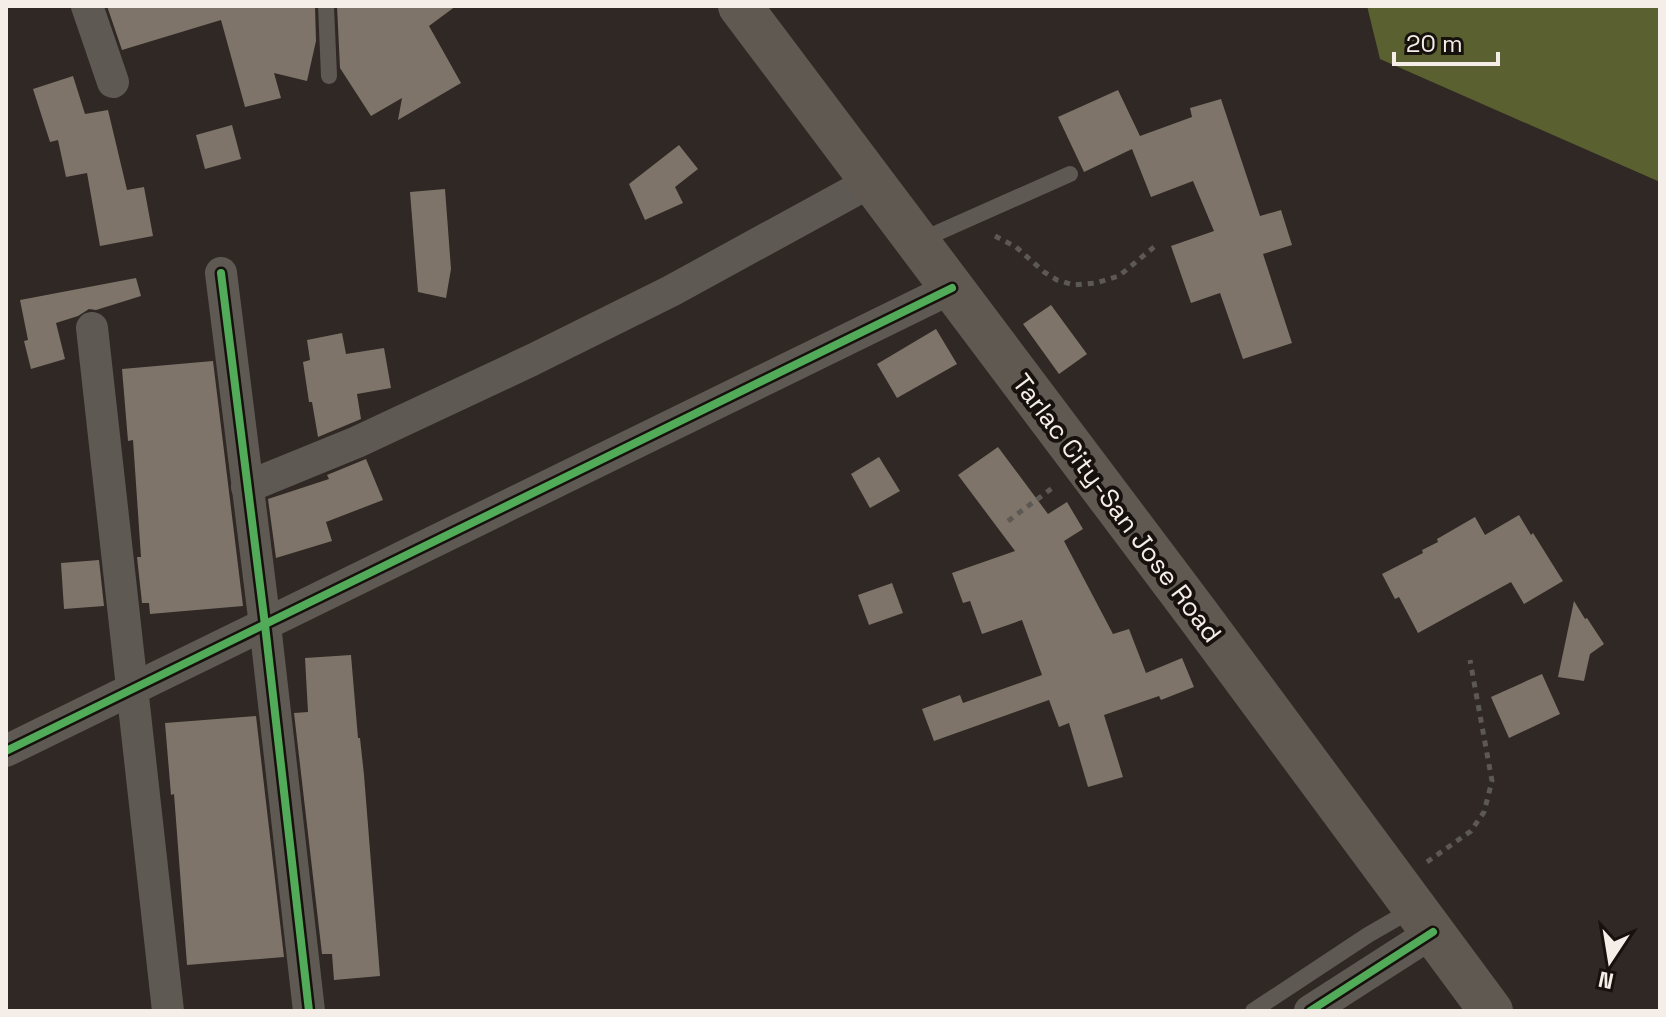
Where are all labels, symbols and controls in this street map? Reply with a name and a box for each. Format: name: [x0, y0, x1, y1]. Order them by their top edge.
scale bar: [1394, 16, 1498, 66]
text: 20 m: [1406, 28, 1463, 59]
street label: Tarlac City-San Jose Road: [1005, 367, 1229, 649]
north arrow: [1570, 921, 1650, 1001]
text: N: [1596, 965, 1616, 996]

